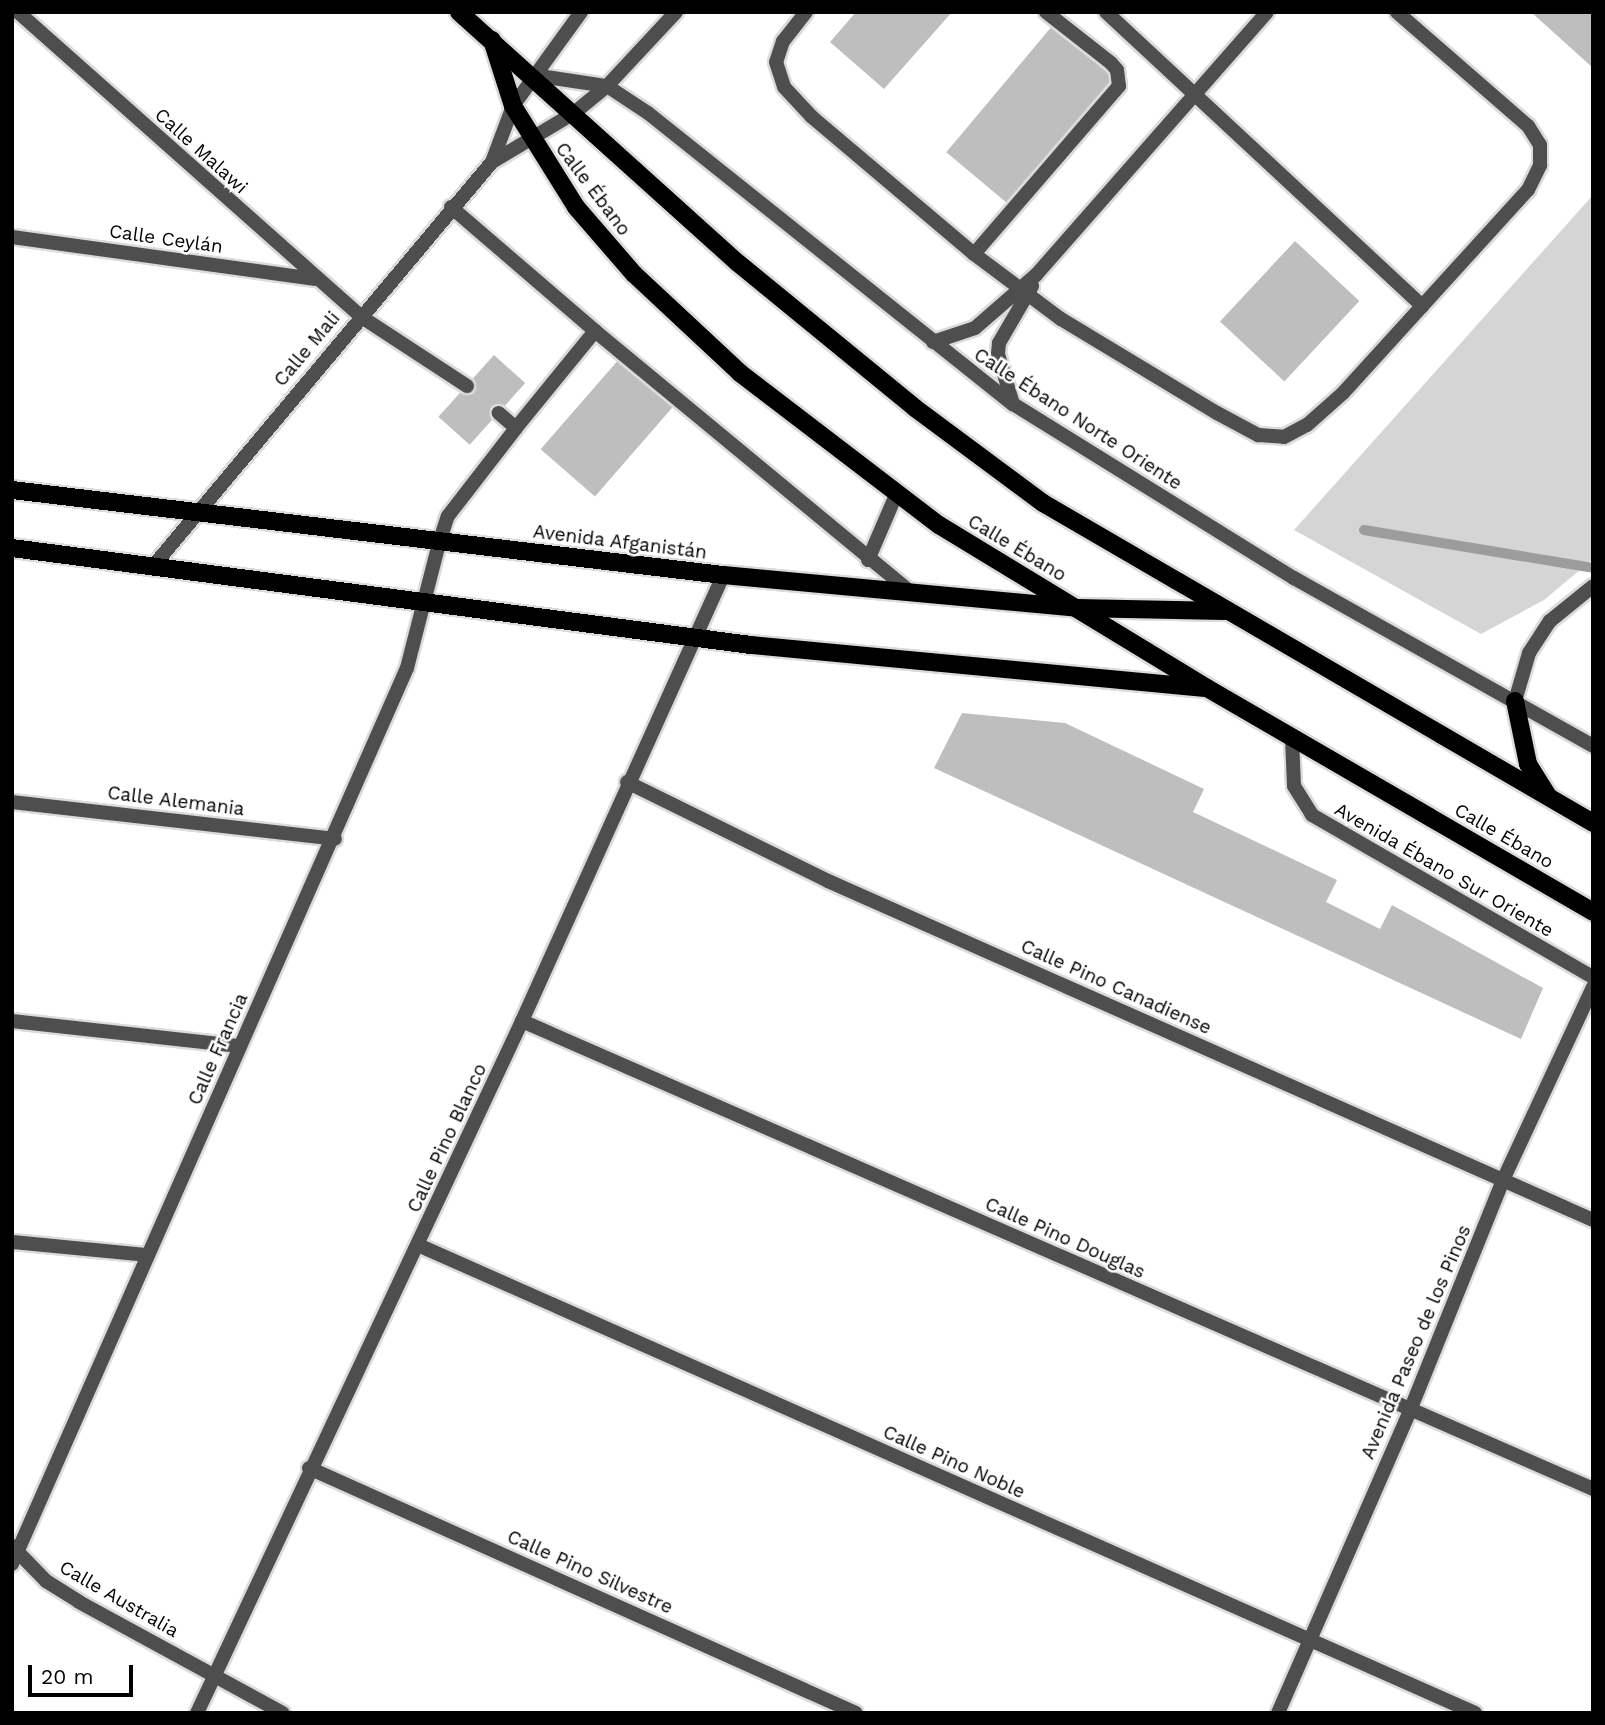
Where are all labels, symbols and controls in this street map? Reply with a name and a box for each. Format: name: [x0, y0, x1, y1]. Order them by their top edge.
street label: Calle Malawi: [150, 103, 252, 199]
street label: Calle Ébano: [551, 138, 635, 240]
street label: Calle Ceylán: [108, 220, 224, 258]
street label: Calle Mali: [269, 307, 345, 391]
street label: Calle Ébano Norte Oriente: [970, 343, 1186, 495]
street label: Calle Ébano: [964, 510, 1070, 586]
street label: Avenida Afganistán: [531, 520, 709, 564]
street label: Calle Alemania: [106, 781, 246, 821]
street label: Avenida Ébano Sur Oriente: [1330, 798, 1558, 942]
street label: Calle Ébano: [1450, 798, 1558, 874]
street label: Calle Pino Canadiense: [1017, 935, 1215, 1039]
street label: Calle Francia: [183, 989, 253, 1109]
street label: Calle Pino Blanco: [402, 1060, 492, 1216]
street label: Calle Pino Douglas: [982, 1192, 1148, 1284]
street label: Avenida Paseo de los Pinos: [1356, 1221, 1476, 1463]
street label: Calle Pino Noble: [879, 1420, 1029, 1504]
street label: Calle Pino Silvestre: [504, 1525, 676, 1619]
street label: Calle Australia: [55, 1555, 183, 1643]
scale bar: [32, 1652, 136, 1696]
text: 20 m: [41, 1664, 93, 1689]

